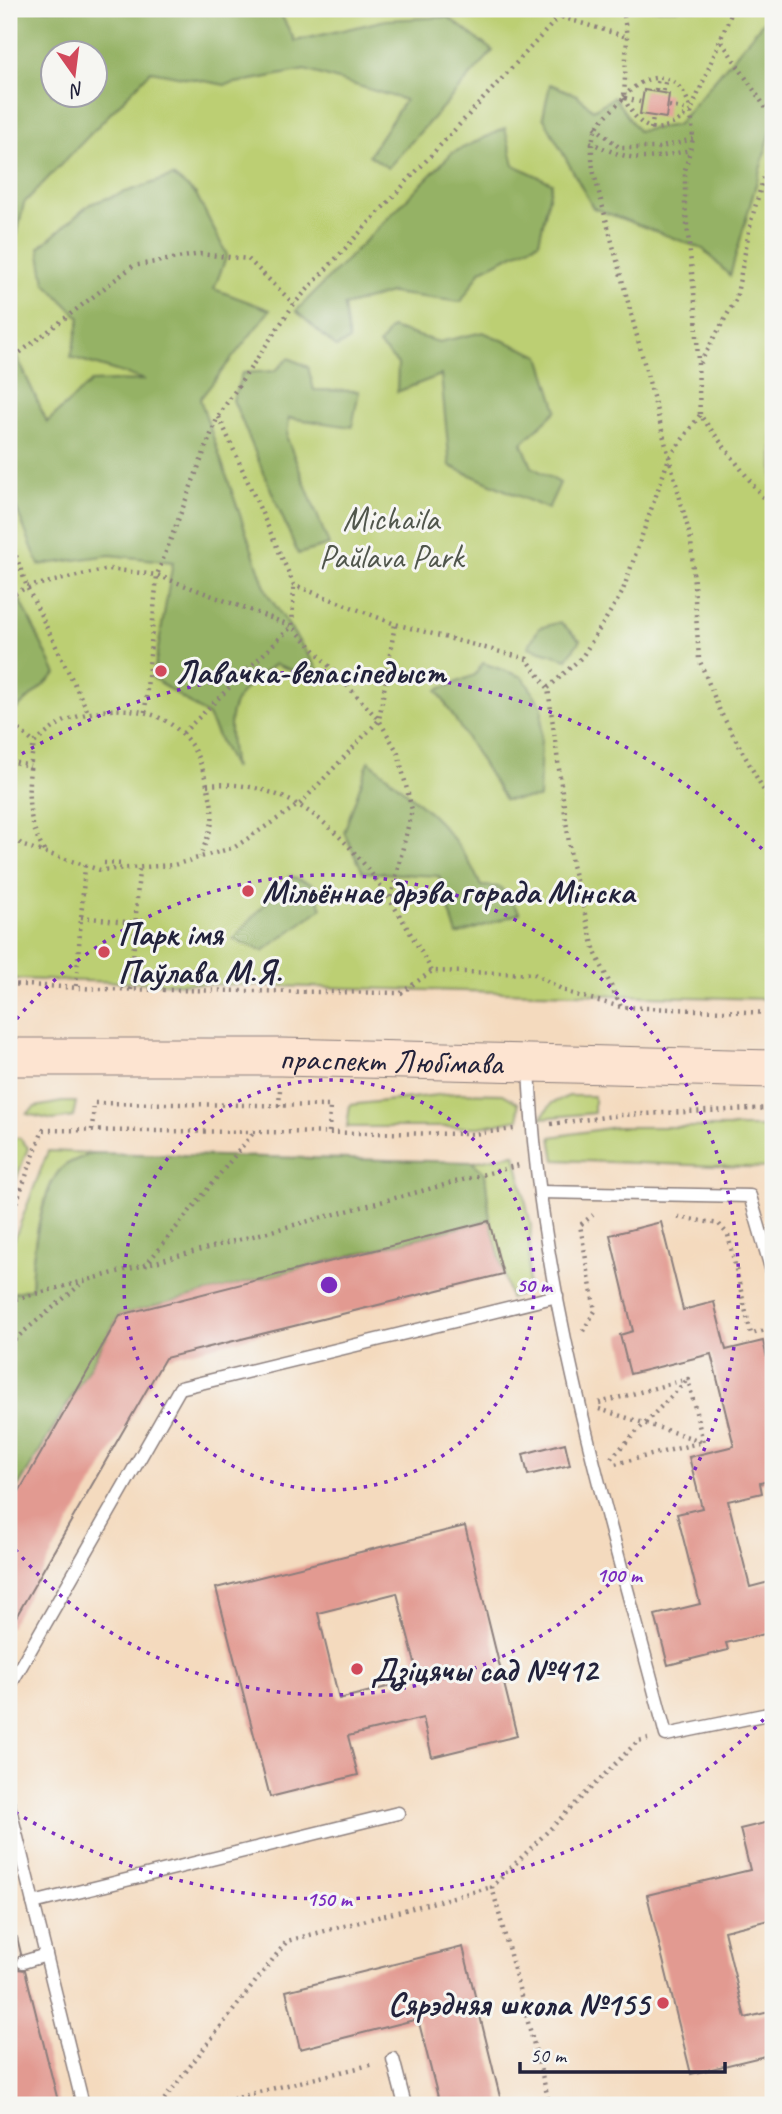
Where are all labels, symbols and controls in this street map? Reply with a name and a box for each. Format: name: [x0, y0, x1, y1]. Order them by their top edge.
north arrow: [38, 38, 108, 108]
text: N: [66, 76, 86, 103]
park label: Michaila Paŭlava Park: [319, 498, 466, 578]
place label: Лавачка-веласіпедыст: [175, 651, 447, 693]
marker: Лавачка-веласіпедыст: [153, 663, 169, 679]
place label: Мільённае дрэва горада Мінска: [262, 871, 636, 913]
marker: Мільённае дрэва горада Мінска: [240, 883, 256, 899]
place label: Парк імя Паўлава М.Я.: [118, 913, 282, 993]
marker: Парк імя Паўлава М.Я.: [96, 944, 112, 960]
street label: праспект Любімава: [279, 1037, 505, 1084]
text: 50 m: [516, 1272, 554, 1298]
centre of rings: [317, 1273, 341, 1297]
text: 100 m: [596, 1562, 644, 1588]
place label: Дзіцячы сад №412: [371, 1649, 600, 1692]
marker: Дзіцячы сад №412: [349, 1661, 365, 1677]
text: 150 m: [306, 1886, 354, 1912]
place label: Сярэдняя школа №155: [388, 1983, 652, 2025]
marker: Сярэдняя школа №155: [655, 1995, 671, 2011]
scale bar: [520, 2030, 724, 2074]
text: 50 m: [530, 2042, 568, 2068]

